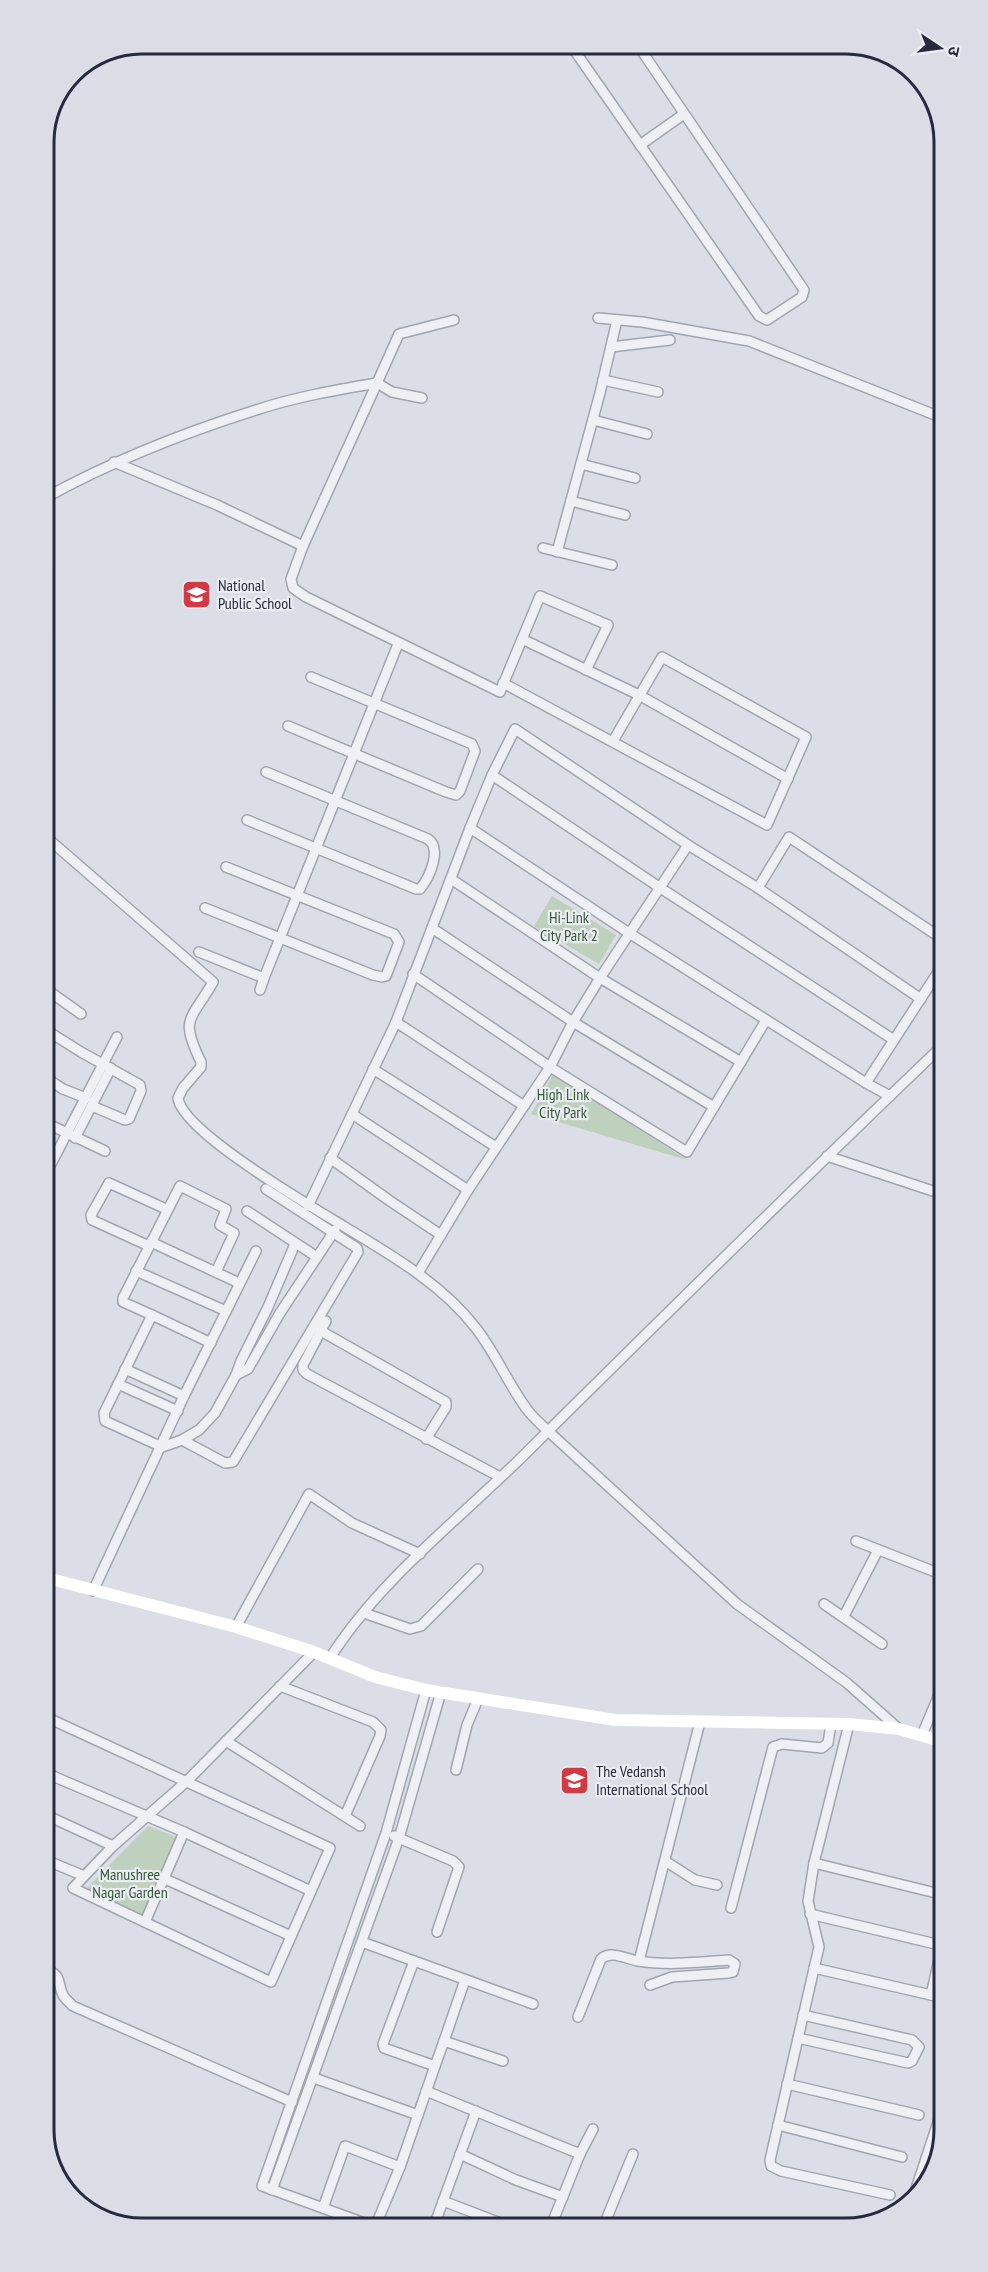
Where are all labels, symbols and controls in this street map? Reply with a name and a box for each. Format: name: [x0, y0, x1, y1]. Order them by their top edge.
north arrow: [910, 18, 970, 78]
text: उ: [944, 45, 965, 59]
place label: National Public School: [218, 575, 292, 613]
school or university icon: National Public School: [181, 578, 213, 610]
park label: Hi-Link City Park 2: [540, 907, 598, 945]
park label: High Link City Park: [537, 1084, 590, 1122]
place label: The Vedansh International School: [596, 1761, 708, 1799]
school or university icon: The Vedansh International School: [559, 1764, 591, 1796]
park label: Manushree Nagar Garden: [92, 1864, 168, 1902]

